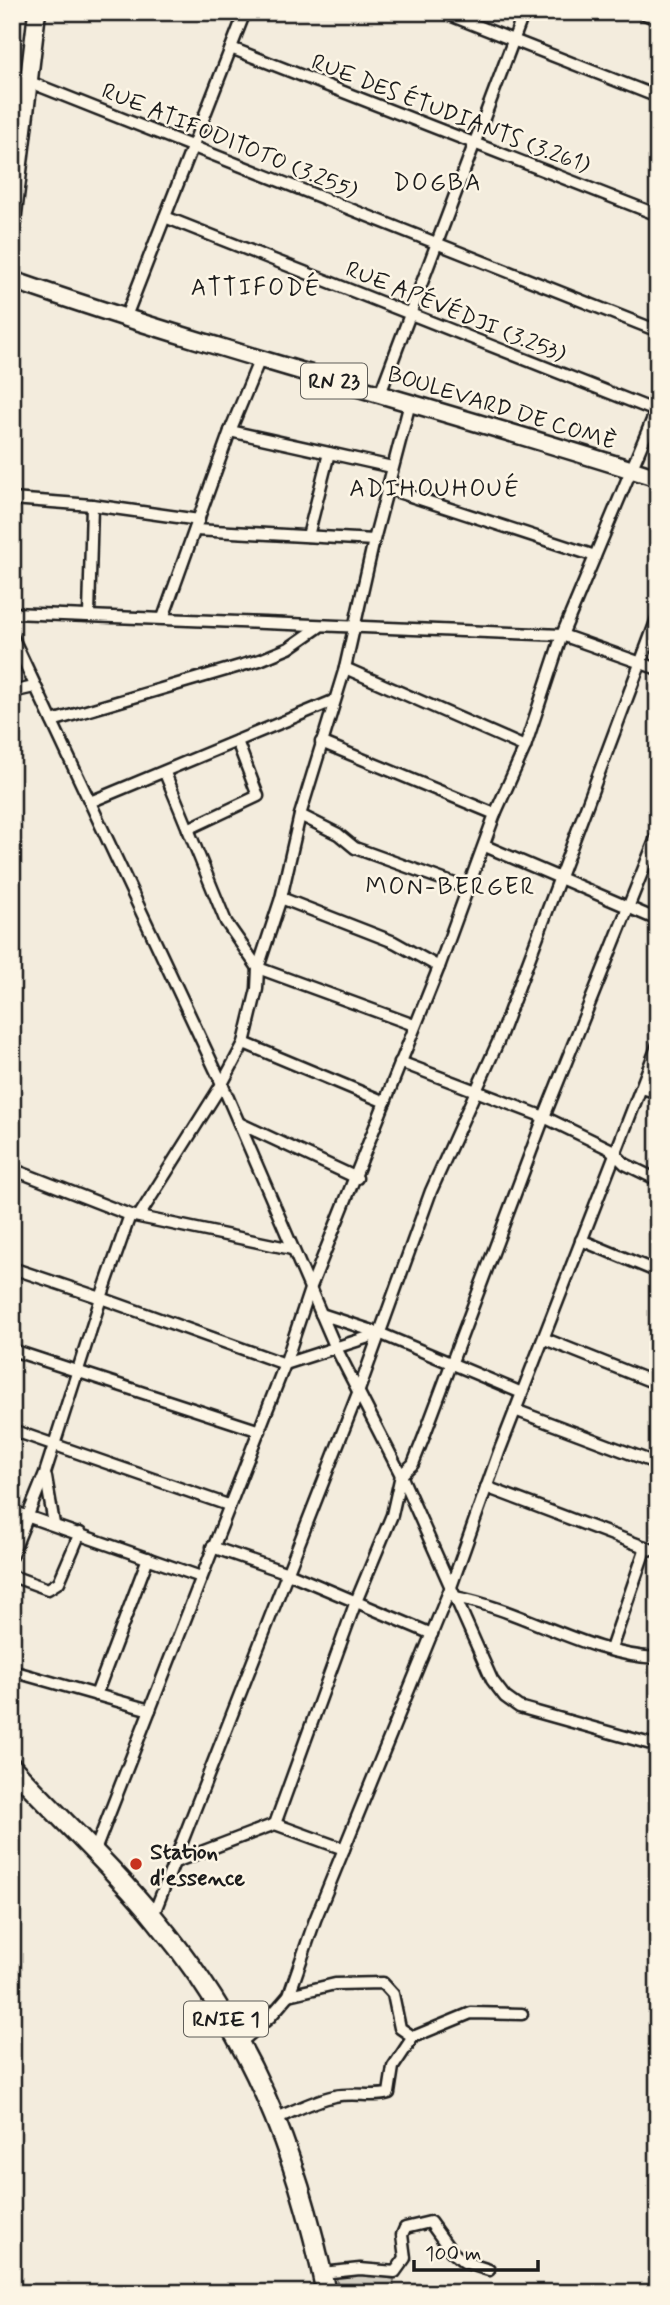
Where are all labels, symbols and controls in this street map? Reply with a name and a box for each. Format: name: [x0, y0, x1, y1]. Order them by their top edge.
street label: RUE DES ÉTUDIANTS (3.261): [307, 47, 594, 182]
street label: RUE ATIFODITOTO (3.255): [97, 77, 362, 207]
district label: DOGBA: [393, 168, 483, 199]
street label: RUE APÉVÉDJI (3.253): [341, 254, 570, 371]
district label: ATTIFODÉ: [191, 271, 321, 304]
street label: BOULEVARD DE COMÈ: [384, 360, 619, 458]
road number: RN 23: [301, 364, 367, 398]
district label: ADIHOUHOUÉ: [349, 472, 521, 505]
district label: MON-BERGER: [365, 872, 537, 903]
place label: Station d'essence: [150, 1838, 245, 1894]
marker: Station d'essence: [128, 1856, 144, 1872]
road number: RNIE 1: [184, 2002, 268, 2036]
scale bar: [414, 2228, 539, 2272]
text: 100 m: [425, 2240, 481, 2268]

